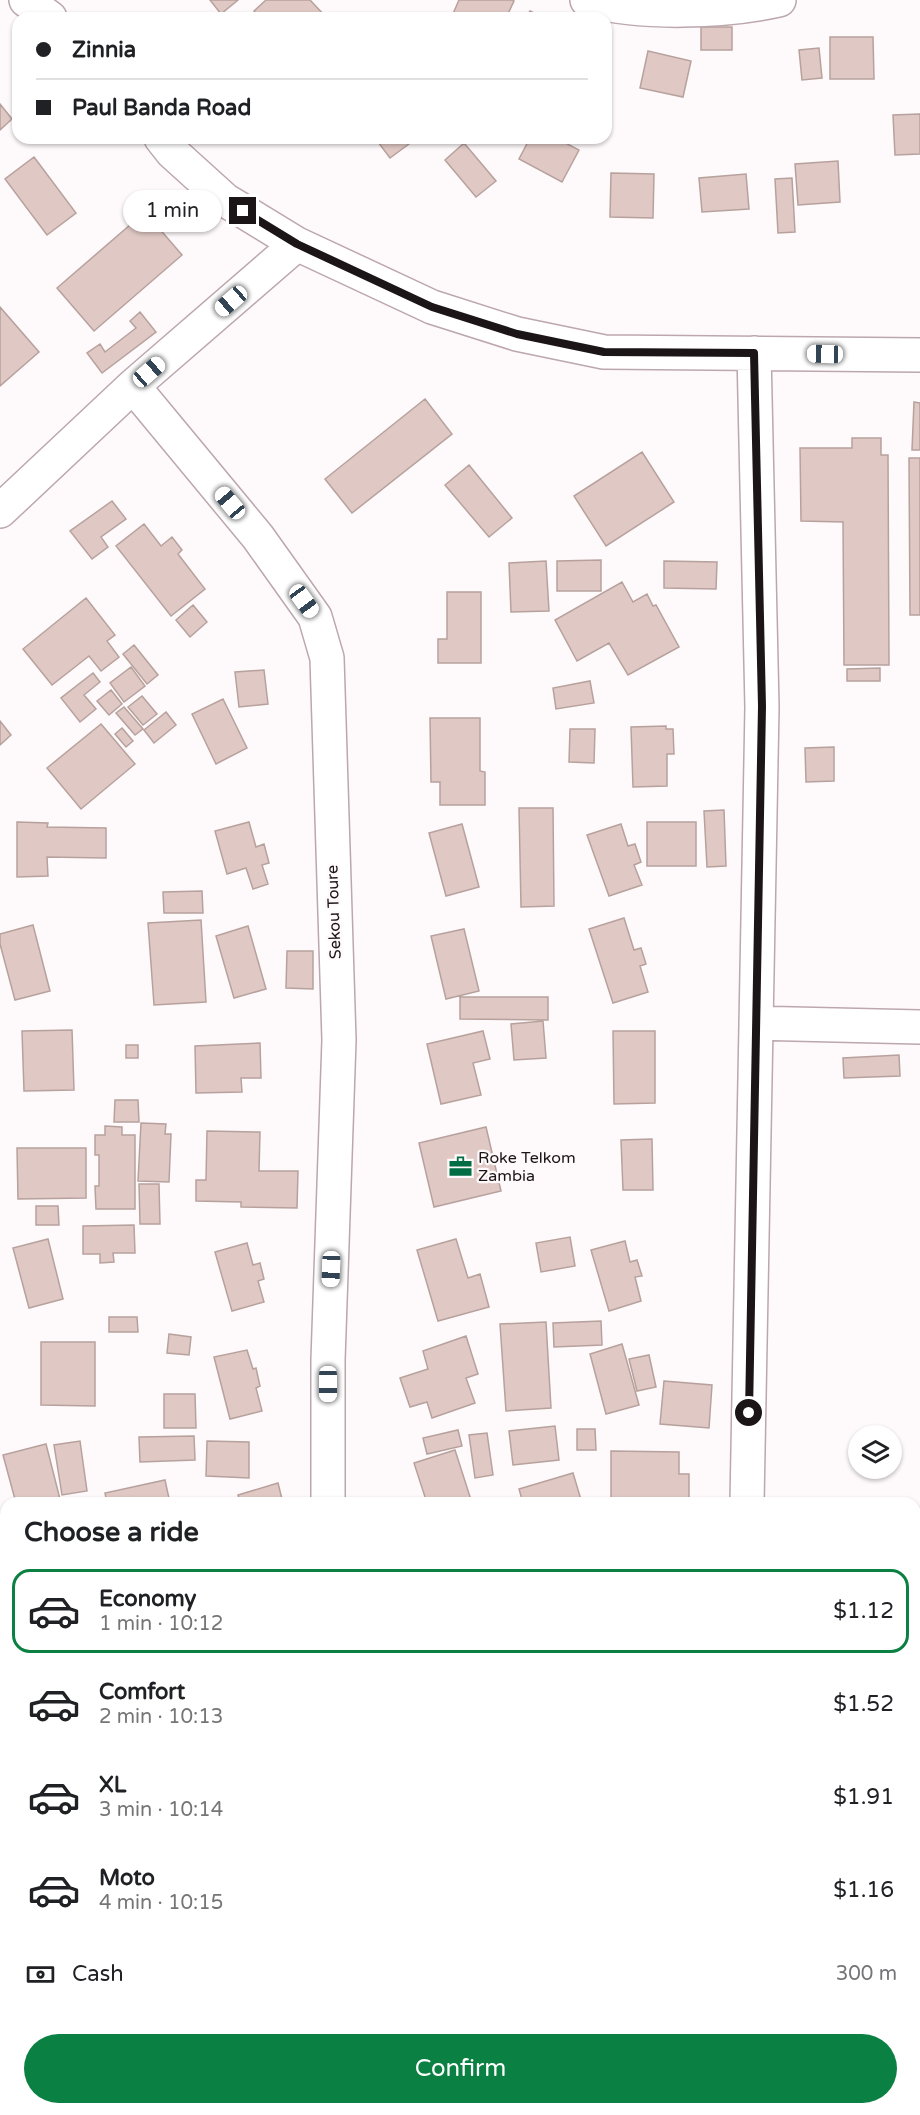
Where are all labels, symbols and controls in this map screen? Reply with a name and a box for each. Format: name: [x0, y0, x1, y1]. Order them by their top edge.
text: Zinnia: [72, 37, 136, 63]
text: Paul Banda Road: [72, 95, 251, 121]
callout: 1 min: [123, 190, 222, 232]
route end: [229, 197, 256, 224]
text: 1 min: [146, 199, 199, 223]
car: [212, 282, 250, 320]
car: [807, 345, 843, 363]
car: [130, 353, 168, 391]
car: [212, 483, 248, 523]
car: [286, 581, 322, 621]
street label: Sekou Toure: [322, 865, 346, 959]
place label: Roke Telkom Zambia: [478, 1148, 576, 1186]
office icon: Roke Telkom Zambia: [447, 1154, 473, 1180]
car: [321, 1251, 341, 1287]
car: [319, 1366, 337, 1402]
route start: [735, 1399, 762, 1426]
map controls: [848, 1425, 902, 1479]
button: layers: [848, 1425, 902, 1479]
text: Choose a ride: [24, 1516, 199, 1549]
icon: car: [27, 1584, 81, 1638]
text: Economy: [99, 1586, 196, 1612]
text: $1.12: [833, 1598, 894, 1624]
text: 1 min · 10:12: [99, 1612, 223, 1636]
icon: car: [27, 1677, 81, 1731]
text: Comfort: [99, 1679, 185, 1705]
text: $1.52: [833, 1691, 894, 1717]
text: 2 min · 10:13: [99, 1705, 223, 1729]
icon: car: [27, 1770, 81, 1824]
text: XL: [99, 1772, 126, 1798]
text: $1.91: [833, 1784, 894, 1810]
text: 3 min · 10:14: [99, 1798, 223, 1822]
icon: car: [27, 1863, 81, 1917]
text: Moto: [99, 1865, 155, 1891]
text: $1.16: [833, 1877, 894, 1903]
text: 4 min · 10:15: [99, 1891, 223, 1915]
icon: cash: [24, 1958, 57, 1991]
text: Cash: [72, 1961, 124, 1987]
text: 300 m: [836, 1962, 897, 1986]
button: Confirm: [24, 2034, 897, 2103]

